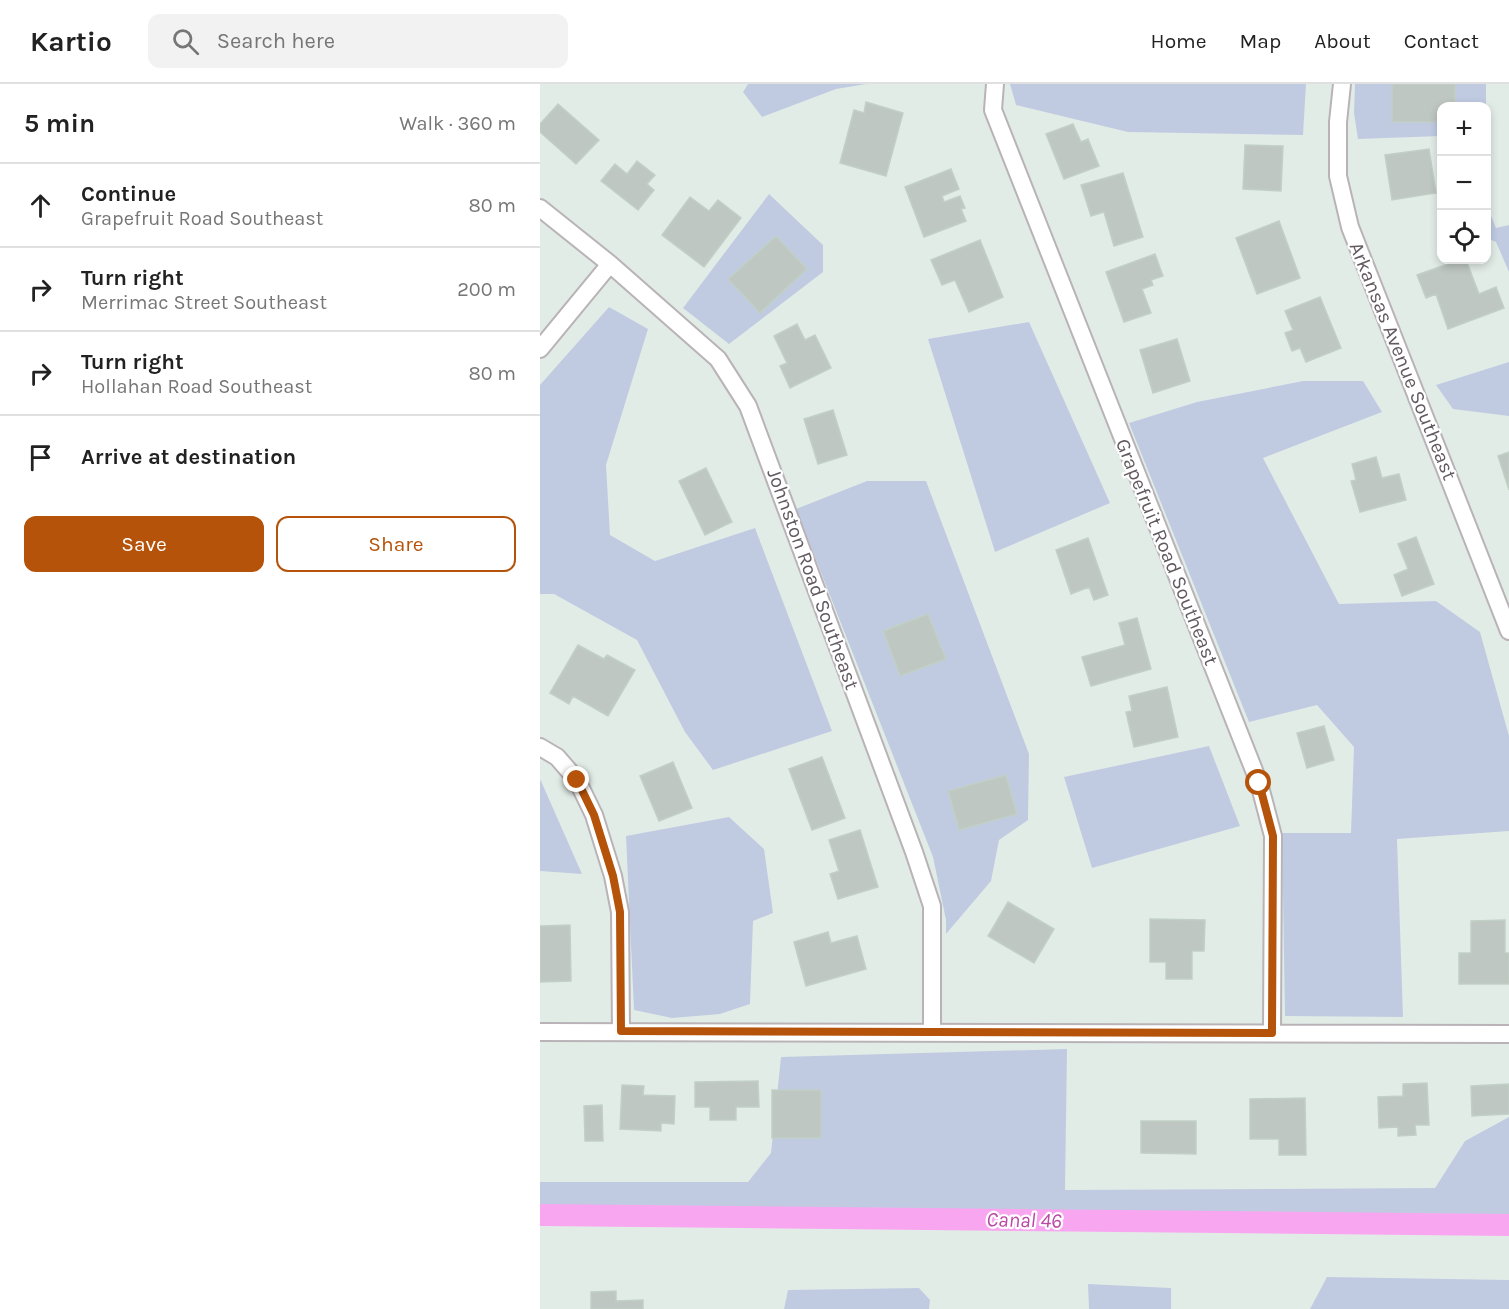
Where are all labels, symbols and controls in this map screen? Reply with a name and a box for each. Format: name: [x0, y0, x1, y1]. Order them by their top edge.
search box: [148, 14, 568, 68]
text: Kartio: [30, 25, 112, 58]
icon: search: [169, 25, 202, 58]
text: Search here: [217, 28, 335, 54]
text: Home: [1151, 29, 1207, 53]
text: Map: [1240, 29, 1281, 53]
text: About: [1314, 29, 1371, 53]
text: Contact: [1404, 29, 1479, 53]
map controls: [1437, 102, 1491, 264]
button: +: [1437, 102, 1491, 156]
text: 5 min: [24, 108, 95, 139]
text: Walk · 360 m: [399, 112, 516, 135]
button: −: [1437, 156, 1491, 210]
text: Continue: [81, 181, 176, 207]
icon: ahead: [24, 189, 57, 222]
text: 80 m: [468, 194, 516, 217]
text: Grapefruit Road Southeast: [81, 207, 323, 230]
button: locate: [1437, 210, 1491, 264]
street label: Arkansas Avenue Southeast: [1345, 239, 1462, 484]
text: Turn right: [81, 265, 184, 291]
icon: right: [24, 273, 57, 306]
text: 200 m: [457, 278, 516, 301]
text: Merrimac Street Southeast: [81, 291, 327, 314]
text: Turn right: [81, 349, 184, 375]
icon: right: [24, 357, 57, 390]
text: 80 m: [468, 362, 516, 385]
text: Hollahan Road Southeast: [81, 375, 312, 398]
street label: Grapefruit Road Southeast: [1111, 435, 1223, 669]
icon: arrive: [24, 441, 57, 474]
text: Arrive at destination: [81, 444, 296, 470]
street label: Johnston Road Southeast: [762, 465, 864, 693]
button: Save: [24, 516, 264, 572]
button: Share: [276, 516, 516, 572]
route end: [563, 766, 589, 792]
route start: [1245, 769, 1271, 795]
water label: Canal 46: [986, 1207, 1062, 1233]

